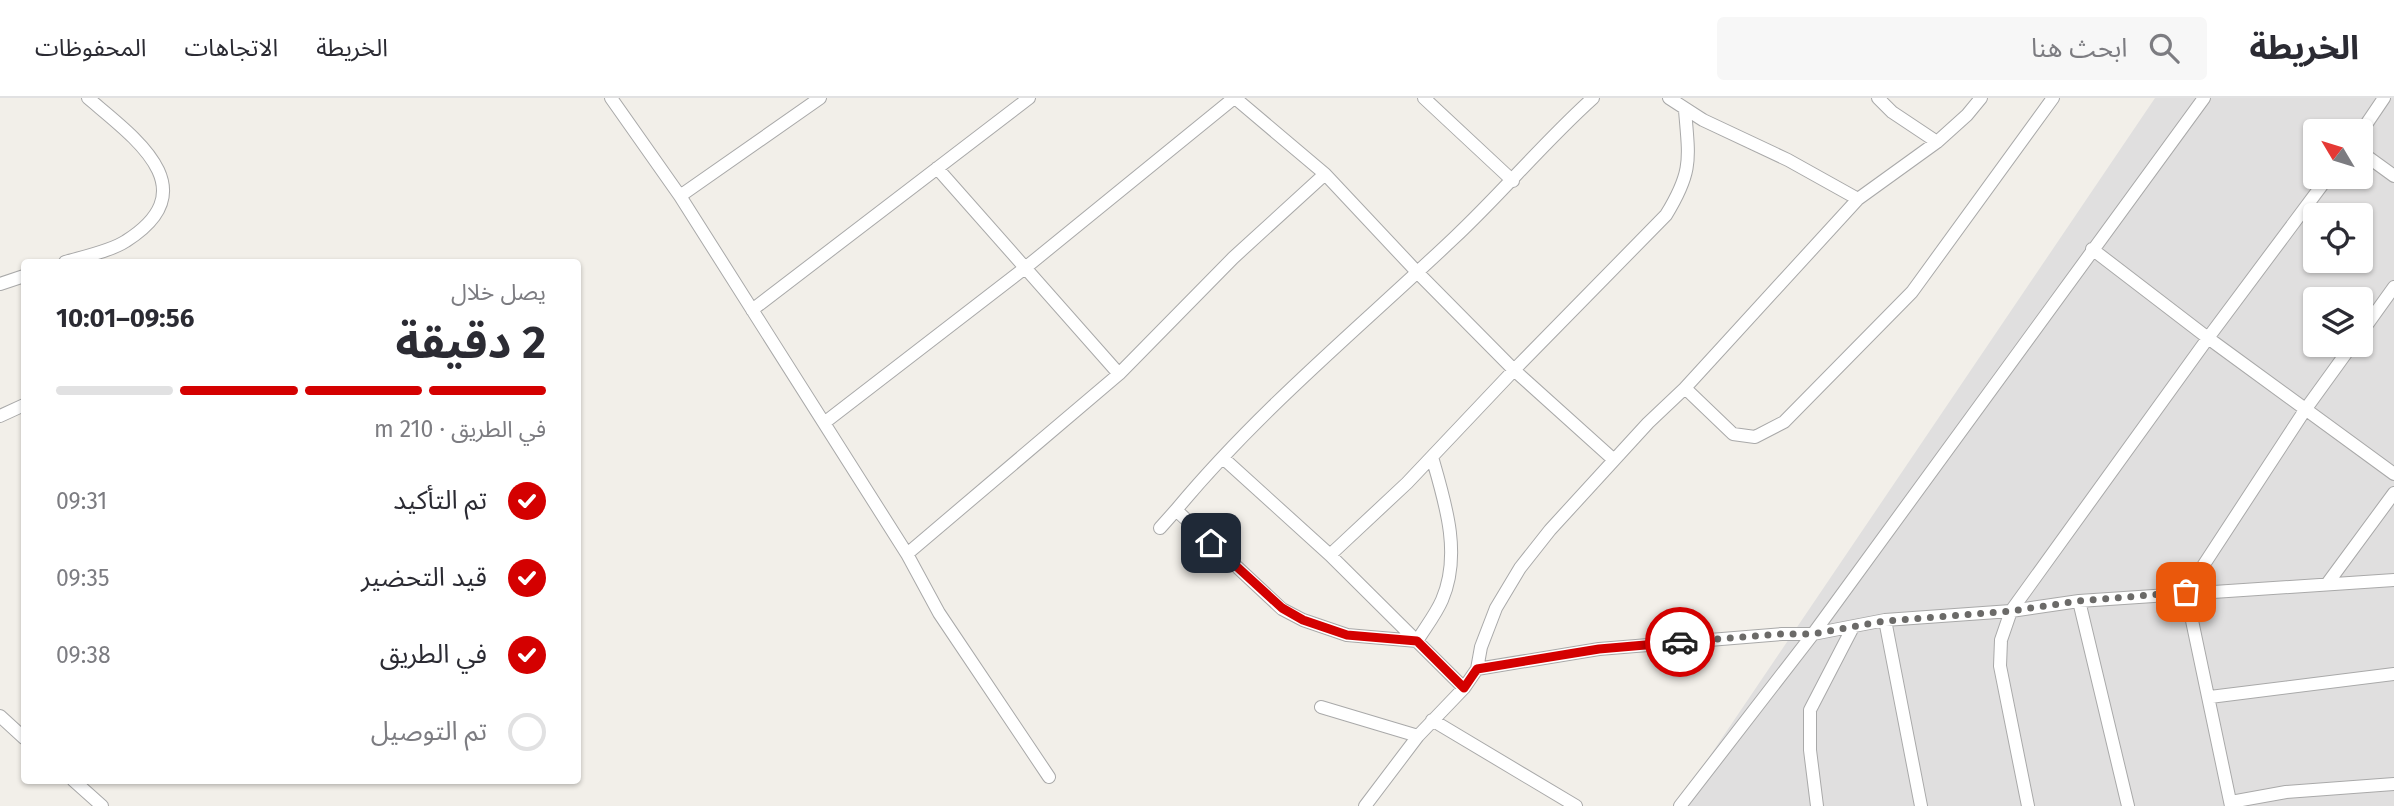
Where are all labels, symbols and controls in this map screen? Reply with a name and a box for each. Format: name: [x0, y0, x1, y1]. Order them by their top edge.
search box: [1717, 17, 2207, 80]
text: الخريطة: [2249, 28, 2359, 68]
icon: search: [2145, 29, 2183, 67]
text: ابحث هنا: [2031, 33, 2127, 64]
text: المحفوظات: [35, 34, 146, 62]
text: الاتجاهات: [184, 34, 278, 62]
text: الخريطة: [316, 34, 388, 62]
north arrow: [2303, 119, 2373, 189]
map controls: [2303, 119, 2373, 357]
button: locate: [2303, 203, 2373, 273]
text: يصل خلال: [451, 278, 546, 306]
button: layers: [2303, 287, 2373, 357]
text: 09:56–10:01: [56, 303, 194, 334]
text: 2 دقيقة: [396, 315, 546, 370]
text: في الطريق · 210 m: [374, 415, 546, 443]
icon: check: [508, 482, 546, 520]
text: تم التأكيد: [393, 485, 487, 516]
text: 09:31: [56, 487, 107, 515]
pin: [1181, 513, 1241, 573]
icon: home: [1192, 524, 1230, 562]
icon: check: [508, 559, 546, 597]
text: قيد التحضير: [361, 562, 487, 593]
pin: [2156, 562, 2216, 622]
text: 09:35: [56, 564, 109, 592]
icon: bag: [2167, 573, 2205, 611]
courier: [1645, 607, 1715, 677]
icon: car: [1661, 623, 1699, 661]
icon: check: [508, 636, 546, 674]
text: في الطريق: [380, 639, 487, 670]
text: 09:38: [56, 641, 111, 669]
text: تم التوصيل: [371, 716, 487, 747]

